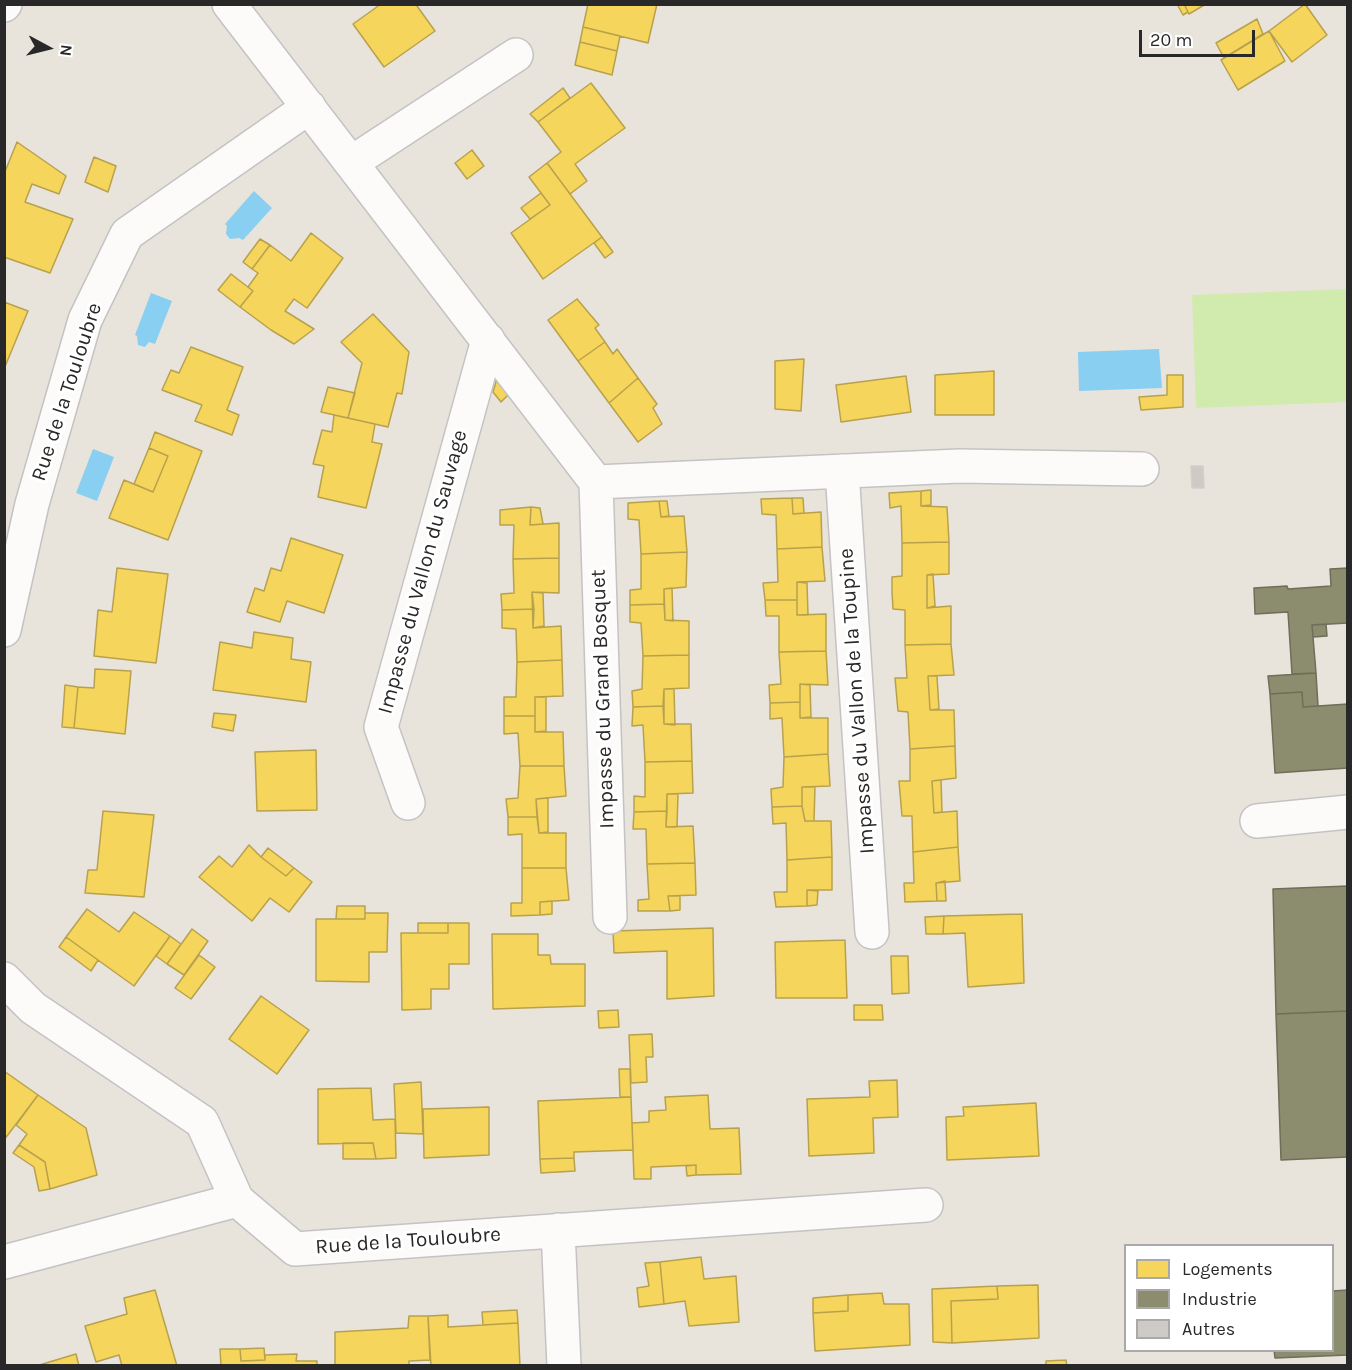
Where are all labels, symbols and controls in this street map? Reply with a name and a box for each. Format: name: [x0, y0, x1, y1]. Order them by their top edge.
north arrow: [18, 18, 78, 78]
scale bar: [1142, 18, 1258, 56]
text: 20 m: [1150, 29, 1192, 51]
text: N: [56, 43, 76, 57]
street label: Rue de la Touloubre: [26, 300, 108, 484]
street label: Impasse du Vallon du Sauvage: [373, 427, 473, 717]
street label: Impasse du Vallon de la Toupine: [834, 547, 880, 855]
street label: Impasse du Grand Bosquet: [586, 569, 620, 829]
street label: Rue de la Touloubre: [314, 1222, 502, 1260]
legend: [1124, 1244, 1334, 1352]
text: Logements: [1182, 1258, 1273, 1280]
text: Industrie: [1182, 1288, 1257, 1310]
text: Autres: [1182, 1318, 1235, 1340]

